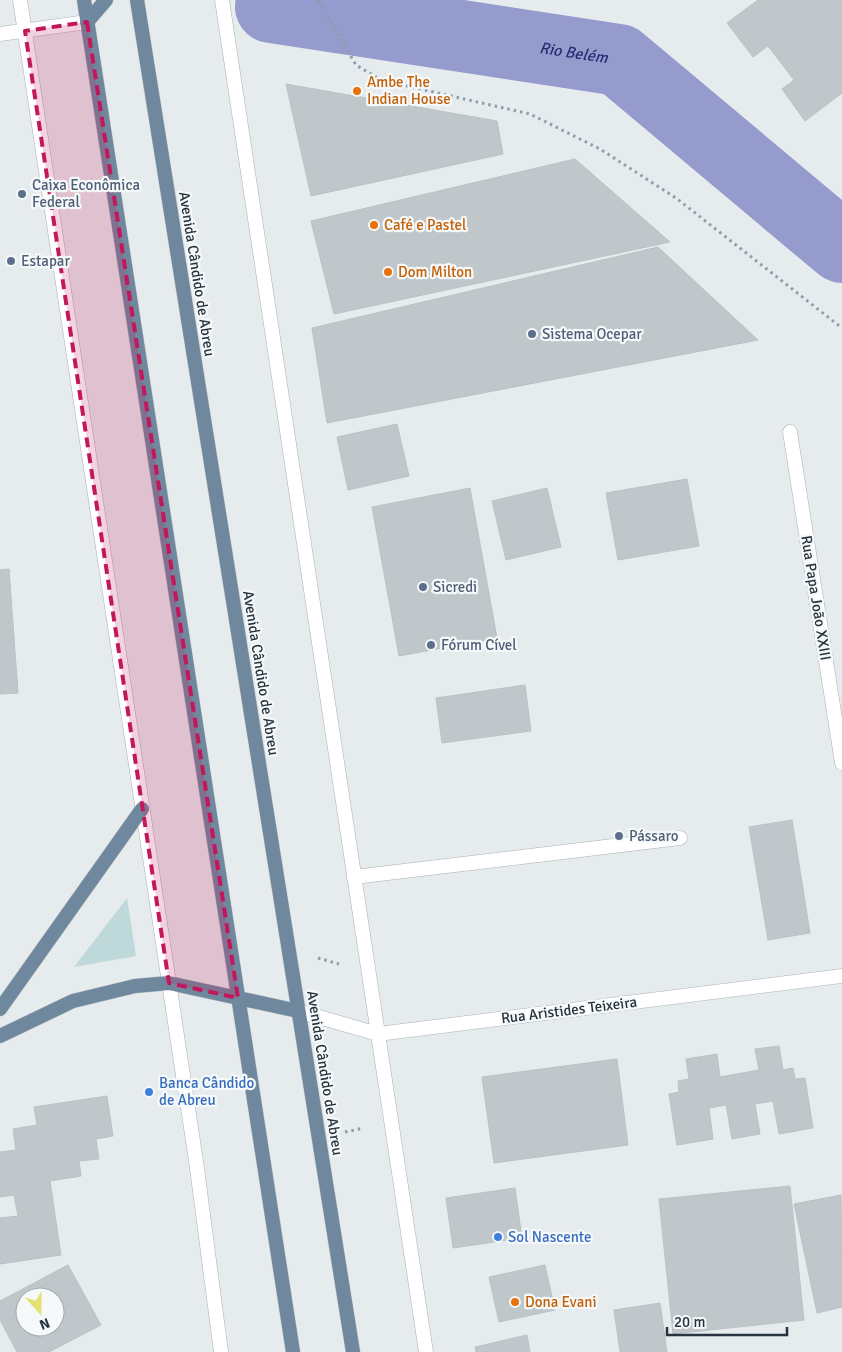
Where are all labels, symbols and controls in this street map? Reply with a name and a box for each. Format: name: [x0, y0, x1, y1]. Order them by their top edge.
water label: Rio Belém: [538, 38, 610, 68]
place label: Ambe The Indian House: [367, 73, 451, 108]
marker: Ambe The Indian House: [351, 85, 363, 97]
place label: Caixa Econômica Federal: [32, 176, 140, 211]
marker: Caixa Econômica Federal: [16, 188, 28, 200]
street label: Avenida Cândido de Abreu: [175, 190, 219, 358]
place label: Café e Pastel: [384, 216, 466, 234]
marker: Café e Pastel: [368, 219, 380, 231]
place label: Estapar: [21, 252, 70, 270]
marker: Estapar: [5, 255, 17, 267]
place label: Dom Milton: [398, 263, 472, 281]
marker: Dom Milton: [382, 266, 394, 278]
place label: Sistema Ocepar: [542, 325, 642, 343]
marker: Sistema Ocepar: [526, 328, 538, 340]
street label: Rua Papa João XXIII: [797, 534, 835, 662]
place label: Sicredi: [433, 578, 477, 596]
marker: Sicredi: [417, 581, 429, 593]
street label: Avenida Cândido de Abreu: [239, 589, 283, 757]
place label: Fórum Cível: [441, 636, 517, 654]
marker: Fórum Cível: [425, 639, 437, 651]
place label: Pássaro: [629, 827, 679, 845]
marker: Pássaro: [613, 830, 625, 842]
street label: Avenida Cândido de Abreu: [303, 989, 347, 1157]
street label: Rua Aristides Teixeira: [500, 993, 638, 1027]
place label: Banca Cândido de Abreu: [159, 1074, 254, 1109]
marker: Banca Cândido de Abreu: [143, 1086, 155, 1098]
place label: Sol Nascente: [508, 1228, 592, 1246]
marker: Sol Nascente: [492, 1231, 504, 1243]
north arrow: [15, 1287, 65, 1337]
place label: Dona Evani: [525, 1293, 597, 1311]
marker: Dona Evani: [509, 1296, 521, 1308]
scale bar: [667, 1304, 787, 1336]
text: 20 m: [674, 1313, 705, 1331]
text: N: [37, 1314, 52, 1333]

